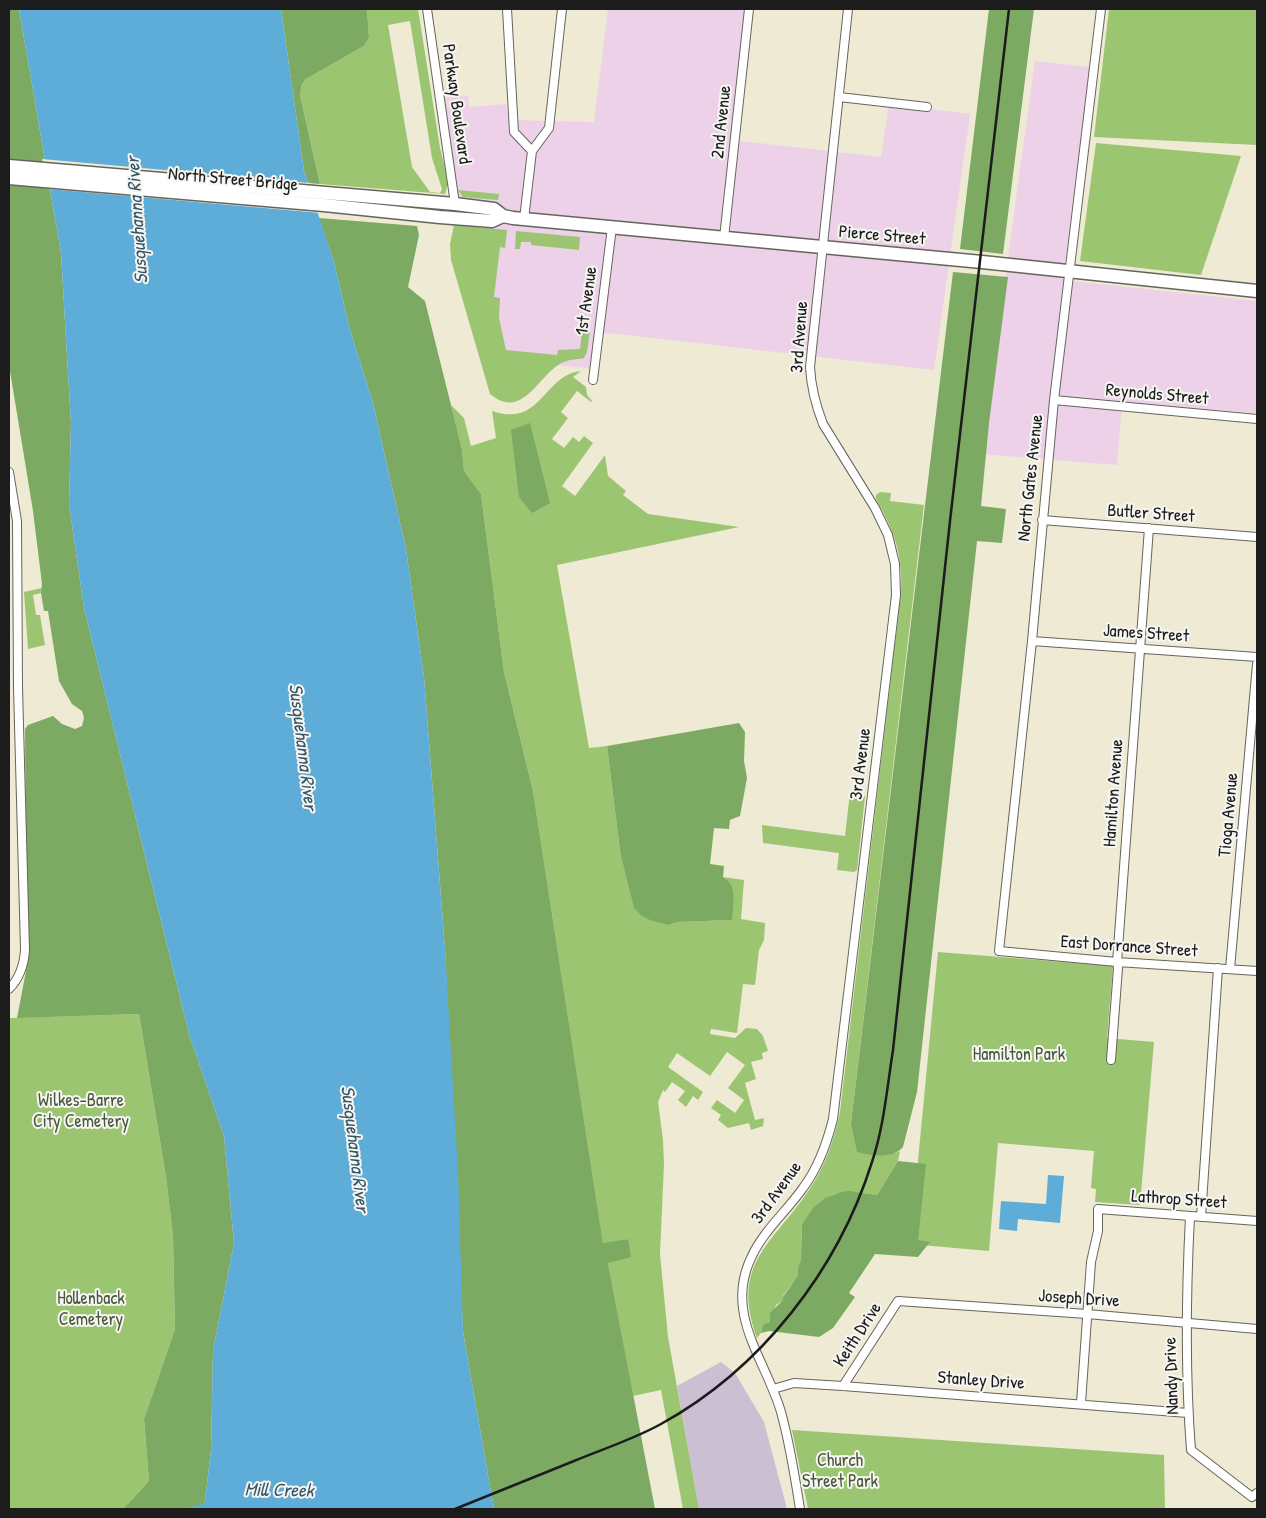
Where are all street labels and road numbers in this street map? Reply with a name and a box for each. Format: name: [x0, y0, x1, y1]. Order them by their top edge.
street label: Parkway Boulevard: [437, 43, 475, 165]
street label: 2nd Avenue: [707, 84, 737, 160]
street label: North Street Bridge: [167, 164, 299, 196]
street label: Pierce Street: [838, 221, 926, 251]
street label: 1st Avenue: [571, 265, 603, 337]
street label: 3rd Avenue: [787, 300, 813, 374]
street label: Reynolds Street: [1105, 380, 1209, 410]
street label: North Gates Avenue: [1014, 414, 1048, 542]
street label: Butler Street: [1107, 500, 1195, 528]
street label: James Street: [1102, 620, 1190, 648]
street label: 3rd Avenue: [846, 727, 876, 801]
street label: Hamilton Avenue: [1099, 738, 1129, 848]
street label: Tioga Avenue: [1215, 772, 1243, 858]
street label: East Dorrance Street: [1060, 931, 1198, 963]
street label: 3rd Avenue: [747, 1158, 807, 1228]
street label: Lathrop Street: [1131, 1186, 1227, 1214]
street label: Joseph Drive: [1038, 1285, 1120, 1313]
street label: Keith Drive: [829, 1299, 887, 1371]
street label: Nandy Drive: [1160, 1337, 1184, 1415]
street label: Stanley Drive: [937, 1367, 1025, 1395]

